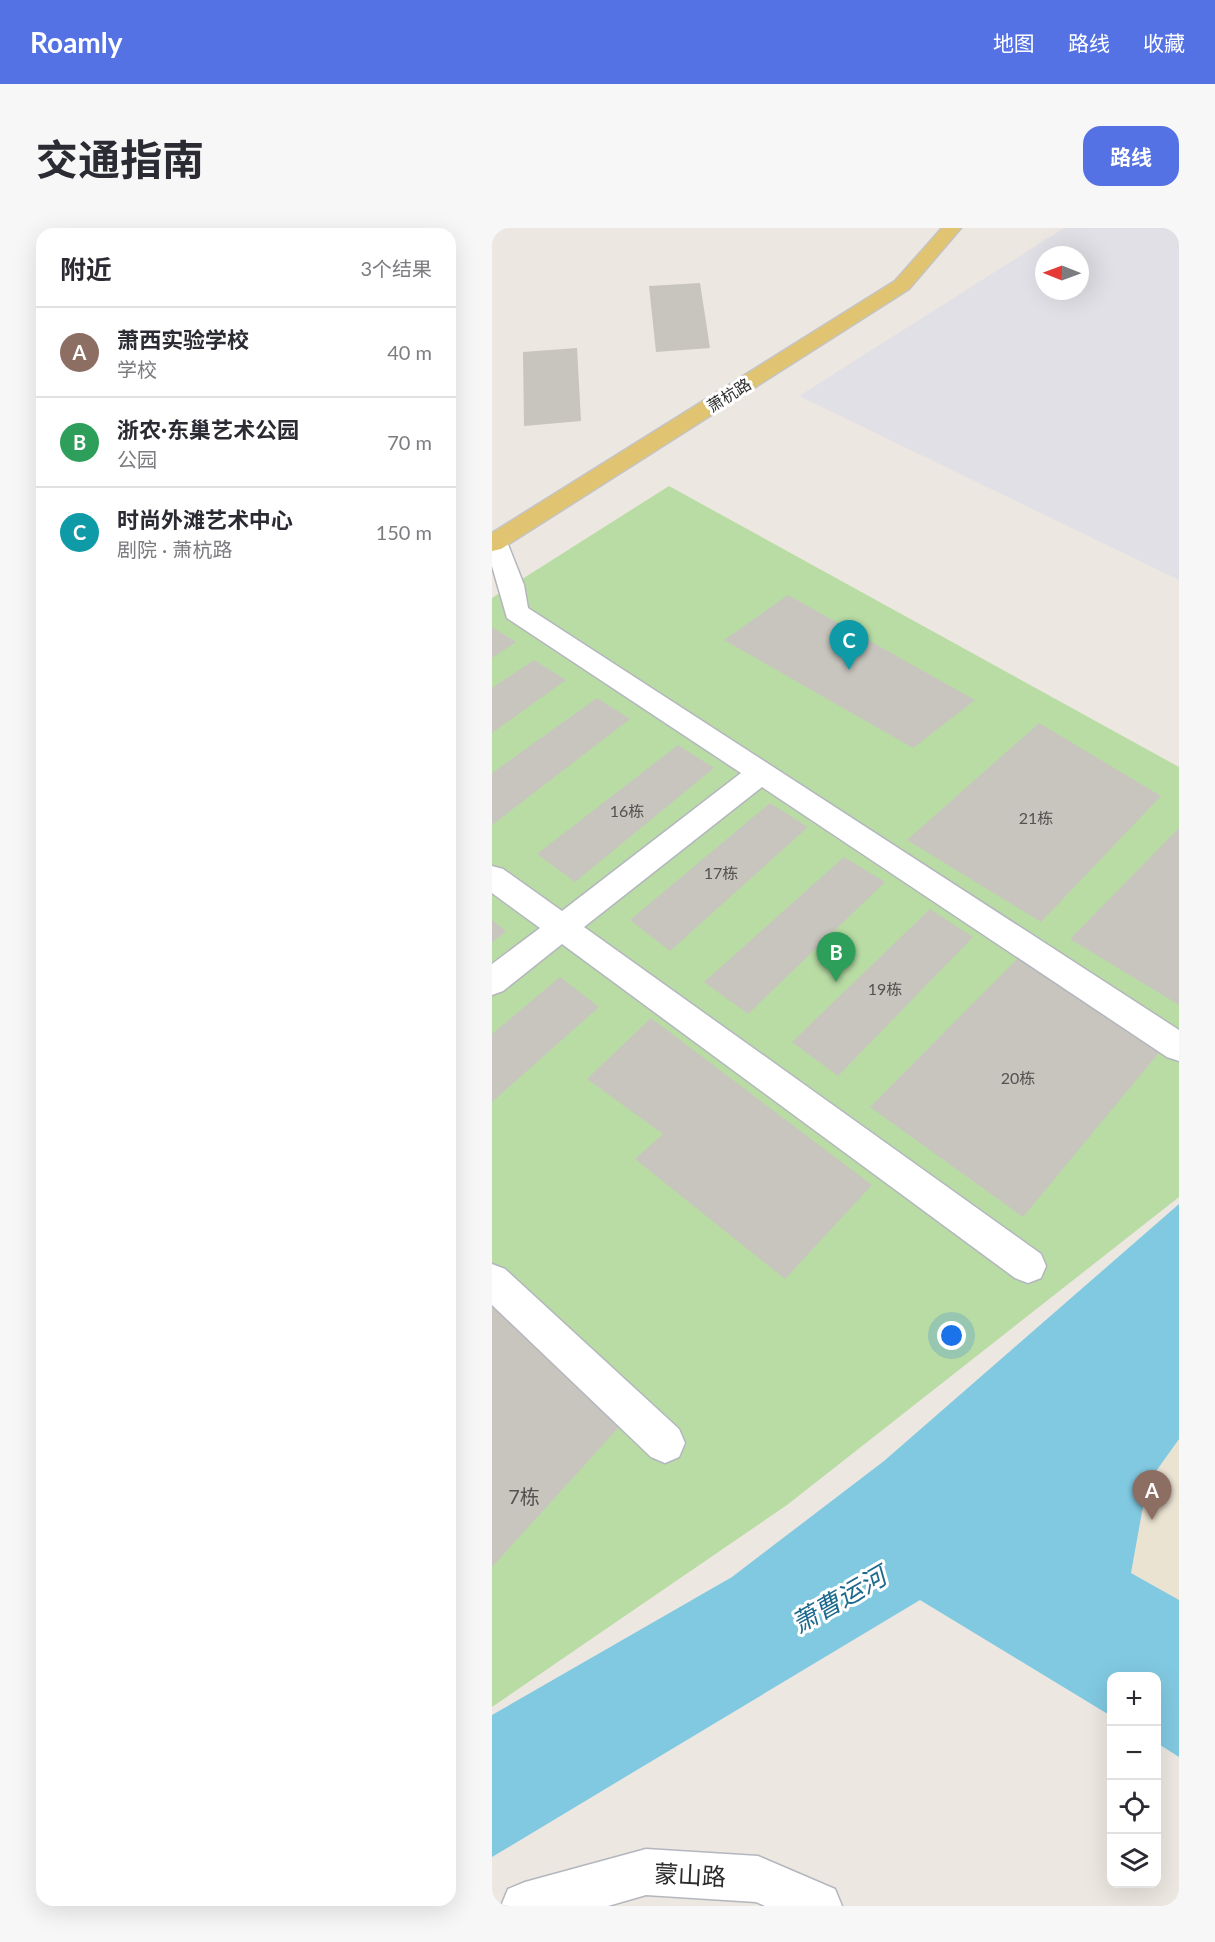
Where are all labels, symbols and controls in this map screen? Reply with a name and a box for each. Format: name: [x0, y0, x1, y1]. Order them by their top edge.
text: Roamly: [30, 25, 123, 59]
text: 地图: [993, 30, 1035, 55]
text: 路线: [1068, 30, 1110, 55]
text: 收藏: [1143, 30, 1185, 55]
button: 路线: [1083, 126, 1179, 186]
text: 交通指南: [36, 134, 204, 184]
north arrow: [1035, 246, 1089, 300]
text: 附近: [60, 253, 112, 285]
text: 3个结果: [360, 256, 432, 280]
text: 萧西实验学校: [117, 326, 249, 353]
text: A: [73, 340, 86, 364]
text: 40 m: [387, 340, 432, 364]
text: 学校: [117, 357, 157, 381]
street label: 萧杭路: [703, 374, 754, 415]
text: 浙农·东巢艺术公园: [117, 416, 299, 443]
text: B: [73, 430, 86, 454]
text: 70 m: [387, 430, 432, 454]
text: 公园: [117, 447, 157, 471]
text: 时尚外滩艺术中心: [117, 506, 293, 533]
text: C: [73, 520, 86, 544]
text: 150 m: [376, 520, 432, 544]
text: 剧院 · 萧杭路: [117, 537, 232, 561]
pin: C: [830, 620, 868, 670]
house number: 16栋: [610, 801, 644, 820]
house number: 21栋: [1019, 808, 1053, 827]
house number: 17栋: [704, 863, 738, 882]
pin: B: [816, 932, 856, 982]
house number: 19栋: [868, 979, 902, 998]
house number: 20栋: [1001, 1068, 1035, 1087]
your location: [937, 1321, 966, 1350]
pin: A: [1132, 1470, 1172, 1520]
house number: 7栋: [508, 1484, 540, 1508]
water label: 萧曹运河: [785, 1557, 896, 1639]
map controls: [1107, 1672, 1161, 1888]
button: +: [1107, 1672, 1161, 1726]
button: −: [1107, 1726, 1161, 1780]
button: locate: [1107, 1780, 1161, 1834]
button: layers: [1107, 1834, 1161, 1888]
street label: 蒙山路: [653, 1858, 727, 1891]

